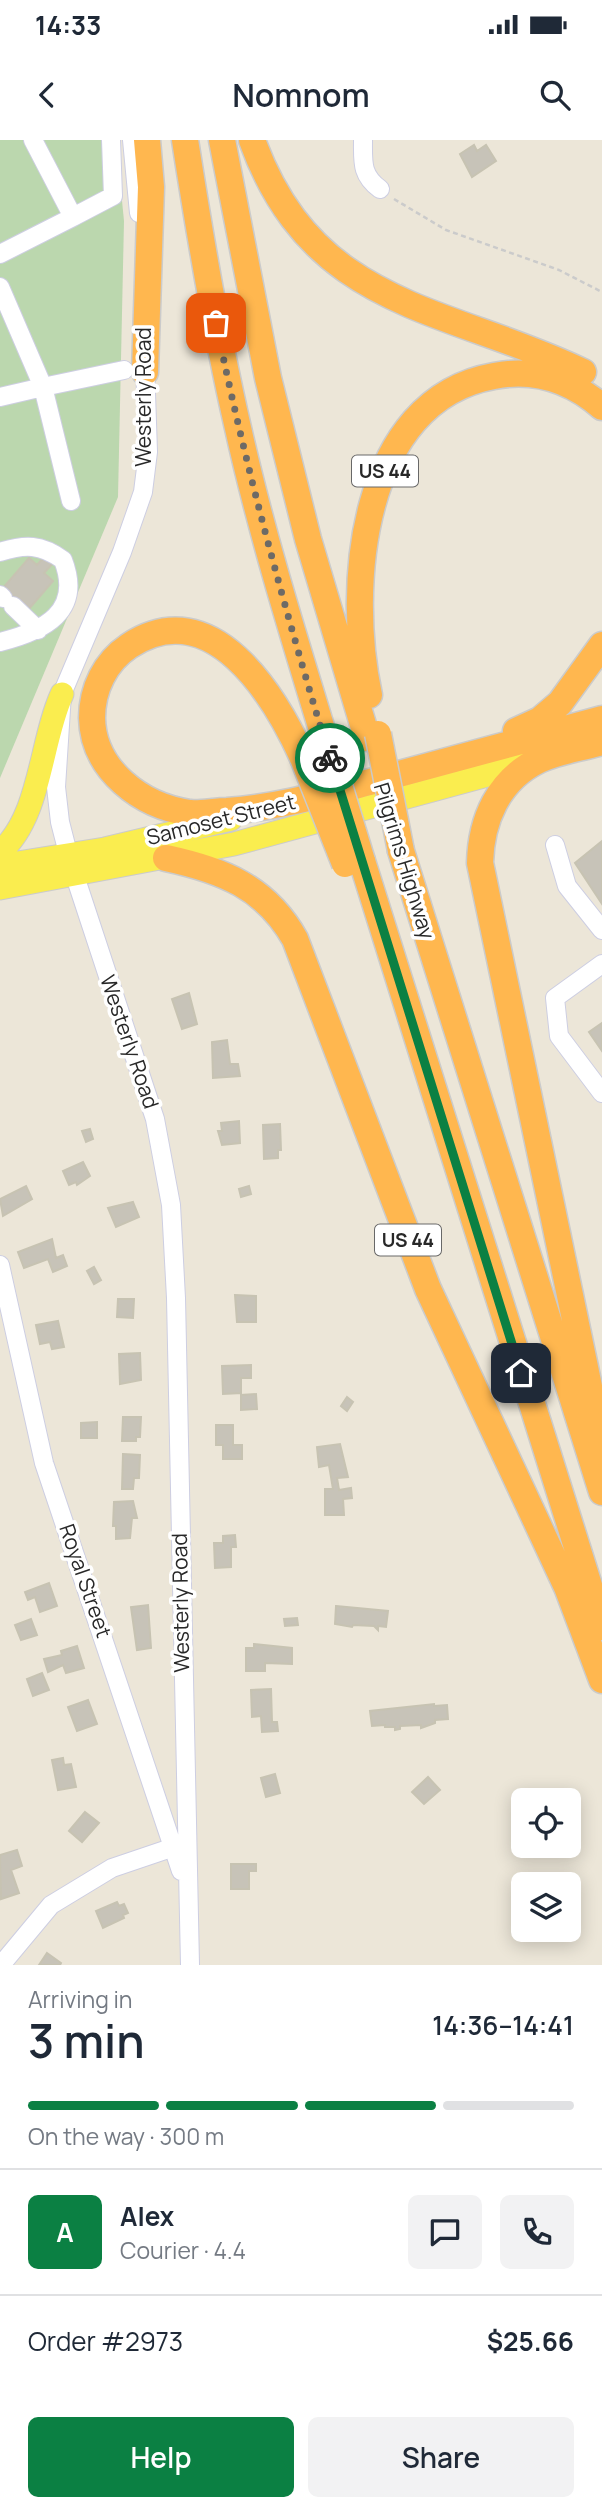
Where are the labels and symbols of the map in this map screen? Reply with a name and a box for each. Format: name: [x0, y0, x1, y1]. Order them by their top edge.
pin: [186, 293, 246, 353]
street label: Westerly Road: [129, 327, 157, 467]
road number: US 44: [352, 456, 418, 486]
courier: [295, 723, 365, 793]
street label: Pilgrims Highway: [368, 779, 442, 942]
street label: Samoset Street: [143, 787, 298, 851]
street label: Westerly Road: [94, 971, 166, 1112]
road number: US 44: [375, 1224, 441, 1256]
pin: [491, 1343, 551, 1403]
street label: Royal Street: [53, 1520, 118, 1641]
street label: Westerly Road: [165, 1533, 195, 1673]

